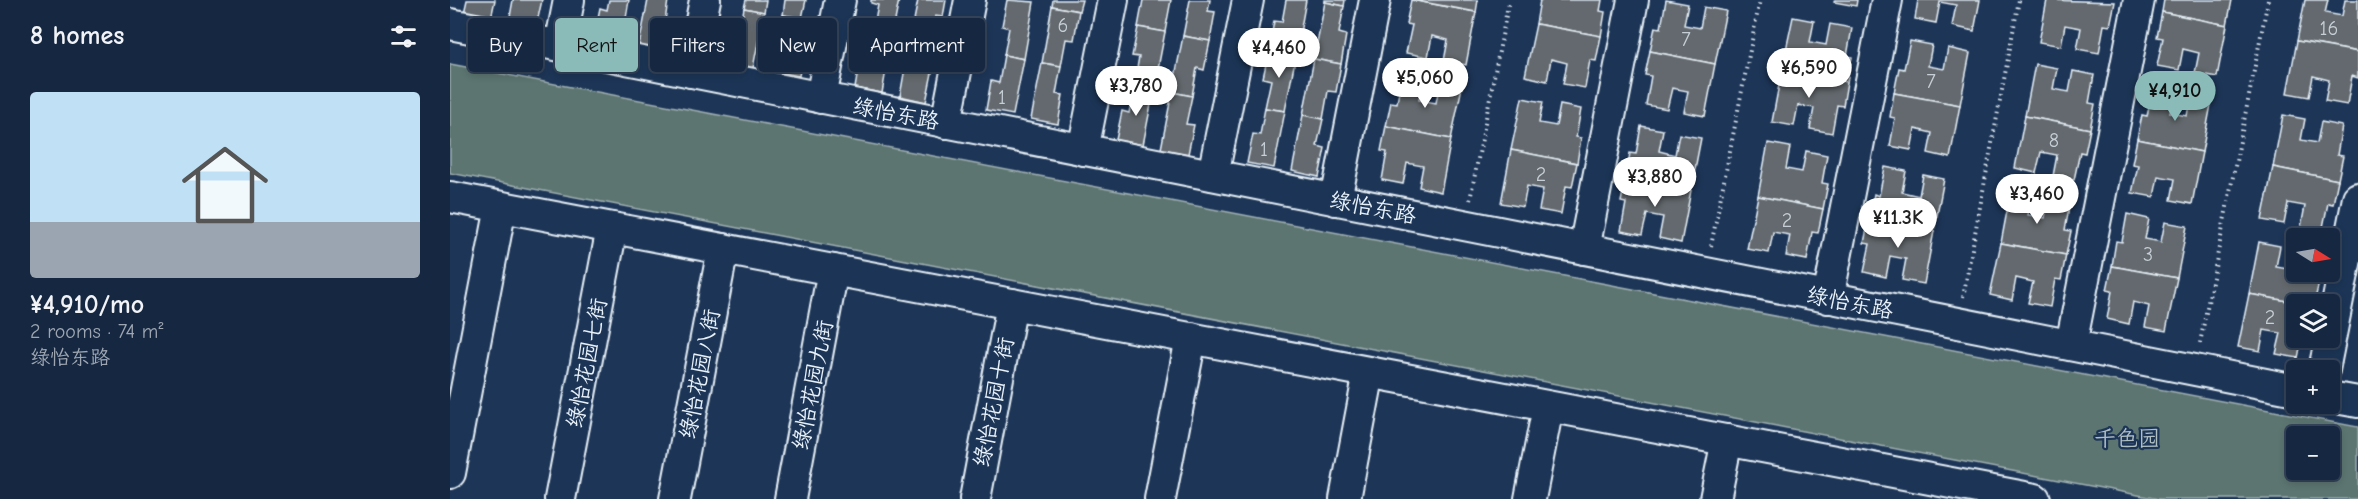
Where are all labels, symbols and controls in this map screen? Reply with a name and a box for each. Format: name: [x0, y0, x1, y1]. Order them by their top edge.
house number: 6: [1058, 14, 1068, 37]
house number: 16: [2320, 17, 2338, 40]
chip: Buy: [468, 18, 543, 72]
chip: Rent: [555, 18, 638, 72]
chip: Filters: [650, 18, 746, 72]
chip: New: [758, 18, 837, 72]
chip: Apartment: [849, 18, 985, 72]
icon: filters: [387, 20, 420, 53]
text: 8 homes: [30, 21, 124, 51]
pin: ¥4,460: [1230, 28, 1328, 79]
house number: 7: [1681, 28, 1691, 51]
text: ¥4,460: [1252, 36, 1306, 59]
pin: ¥6,590: [1760, 48, 1858, 99]
text: ¥6,590: [1781, 56, 1837, 79]
pin: ¥5,060: [1376, 58, 1474, 109]
pin: ¥3,780: [1087, 66, 1185, 117]
text: ¥5,060: [1396, 66, 1454, 89]
house number: 7: [1926, 70, 1936, 93]
pin: ¥4,910: [2126, 71, 2224, 122]
text: ¥3,780: [1109, 74, 1163, 97]
text: ¥4,910: [2149, 79, 2201, 102]
house number: 1: [998, 86, 1006, 109]
street label: 绿怡东路: [850, 93, 941, 135]
house number: 8: [2049, 129, 2059, 152]
icon: home: [171, 131, 279, 239]
house number: 1: [1260, 138, 1268, 161]
pin: ¥3,880: [1606, 157, 1704, 208]
house number: 2: [1536, 163, 1546, 186]
text: ¥3,880: [1627, 165, 1683, 188]
pin: ¥3,460: [1988, 174, 2086, 225]
text: ¥3,460: [2010, 182, 2064, 205]
street label: 绿怡东路: [1327, 187, 1418, 229]
pin: ¥11.3K: [1849, 198, 1947, 249]
text: ¥11.3K: [1873, 206, 1923, 229]
house number: 2: [1782, 209, 1792, 232]
north arrow: [2286, 228, 2340, 282]
map controls: [2286, 228, 2340, 480]
house number: 3: [2143, 243, 2153, 266]
street label: 绿怡东路: [1804, 282, 1895, 324]
text: ¥4,910/mo: [30, 290, 144, 320]
button: layers: [2286, 294, 2340, 348]
street label: 绿怡花园七街: [562, 296, 612, 430]
house number: 2: [2265, 306, 2275, 329]
street label: 绿怡花园八街: [675, 307, 725, 441]
street label: 绿怡花园九街: [788, 318, 838, 452]
text: 2 rooms · 74 m²: [30, 320, 163, 343]
street label: 绿怡花园十街: [969, 335, 1019, 469]
text: 绿怡东路: [30, 346, 110, 369]
button: +: [2286, 360, 2340, 414]
park label: 千色园: [2094, 426, 2160, 452]
button: −: [2286, 426, 2340, 480]

